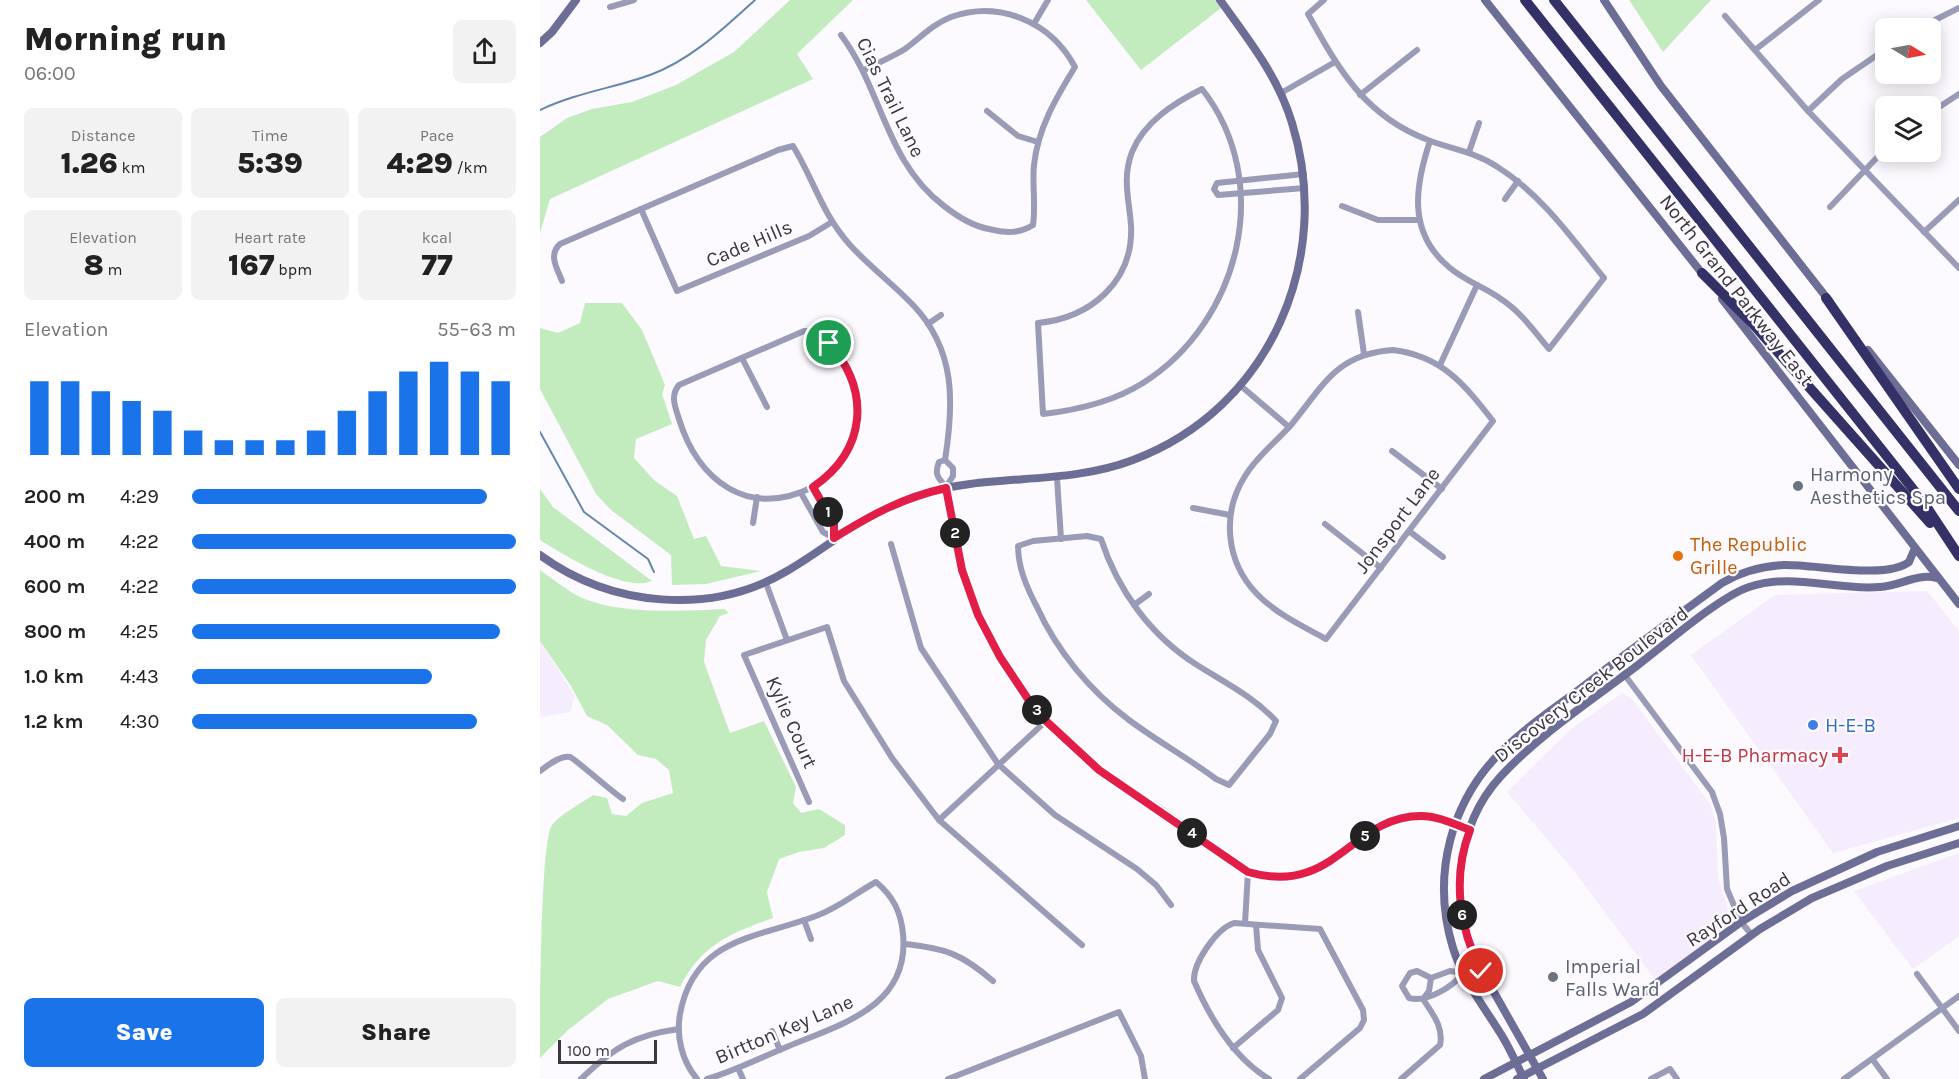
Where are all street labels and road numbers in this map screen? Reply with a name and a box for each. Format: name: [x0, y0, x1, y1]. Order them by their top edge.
street label: Cias Trail Lane: [852, 34, 929, 161]
street label: North Grand Parkway East: [1655, 190, 1819, 391]
street label: Cade Hills: [703, 215, 796, 272]
street label: Jonsport Lane: [1350, 463, 1445, 578]
street label: Discovery Creek Boulevard: [1490, 601, 1693, 767]
street label: Kylie Court: [761, 673, 822, 772]
street label: Rayford Road: [1682, 867, 1795, 952]
street label: Birtton Key Lane: [712, 990, 857, 1069]

